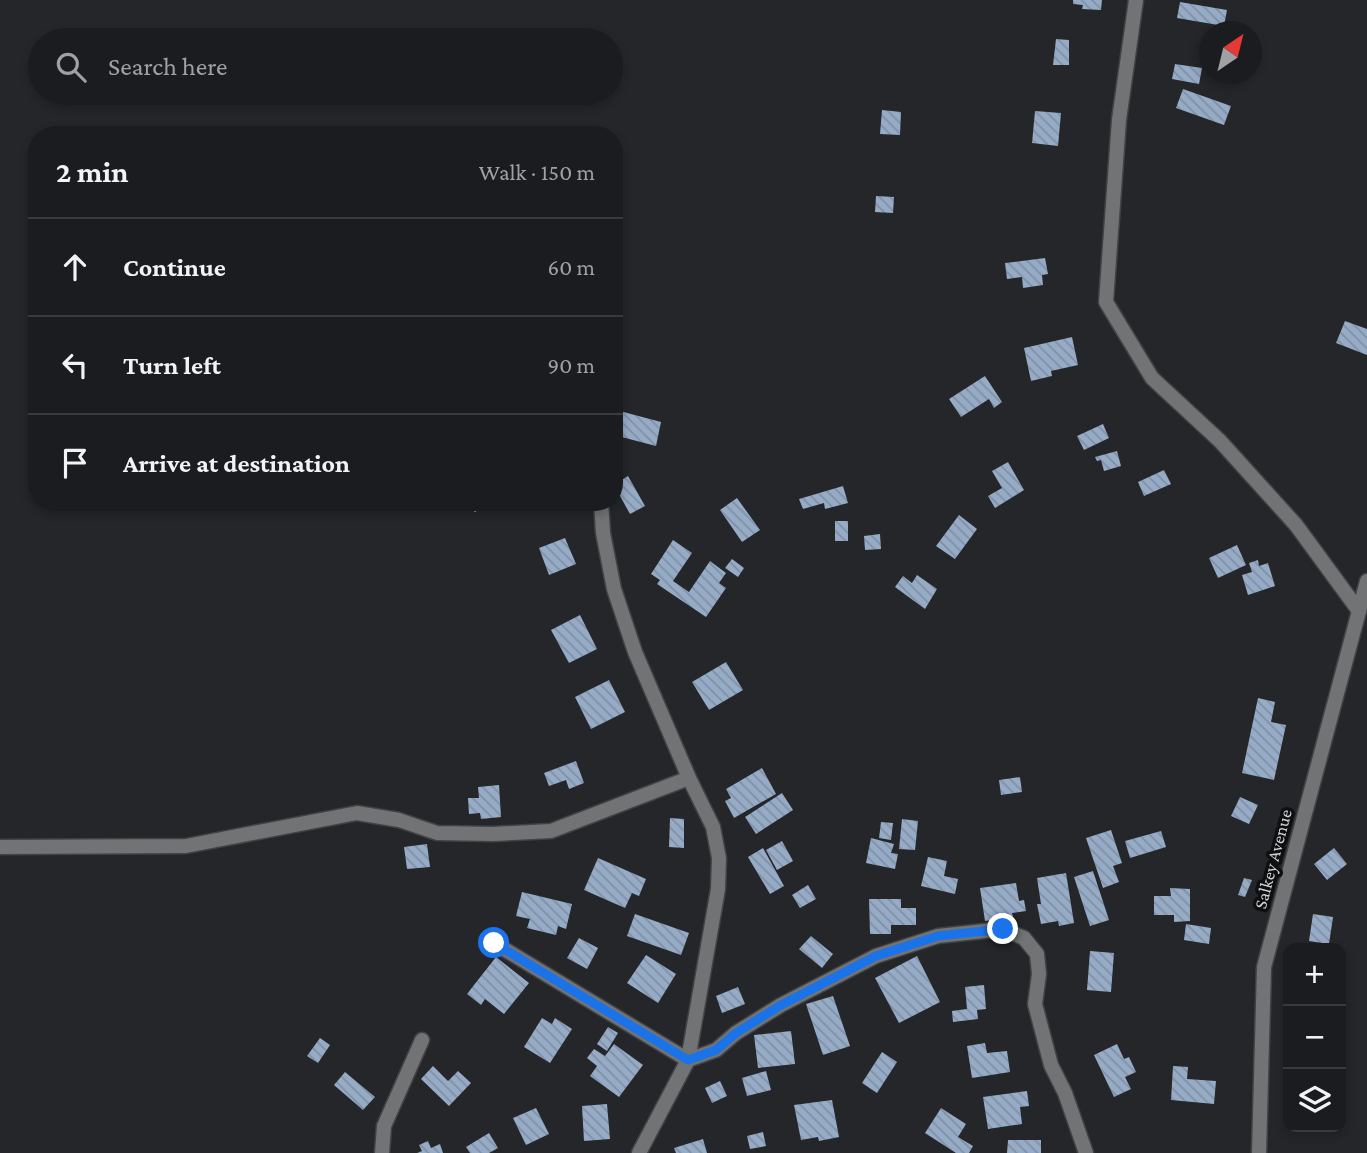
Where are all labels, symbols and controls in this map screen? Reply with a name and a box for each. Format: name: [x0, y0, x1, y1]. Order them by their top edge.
north arrow: [1199, 21, 1262, 84]
search box: [28, 28, 623, 105]
icon: search: [52, 48, 90, 86]
text: Search here: [108, 52, 227, 81]
text: 2 min: [56, 155, 128, 188]
text: Walk · 150 m: [479, 159, 595, 185]
icon: ahead: [56, 248, 94, 286]
text: Continue: [123, 253, 226, 282]
text: 60 m: [548, 254, 595, 280]
icon: left: [56, 346, 94, 384]
text: Turn left: [123, 351, 221, 380]
text: 90 m: [548, 352, 595, 378]
icon: arrive: [56, 444, 94, 482]
text: Arrive at destination: [123, 449, 350, 478]
street label: Salkey Avenue: [1250, 807, 1296, 911]
route end: [987, 913, 1018, 944]
route start: [478, 927, 509, 958]
map controls: [1283, 943, 1346, 1132]
button: +: [1283, 943, 1346, 1006]
button: −: [1283, 1006, 1346, 1069]
button: layers: [1283, 1069, 1346, 1132]

